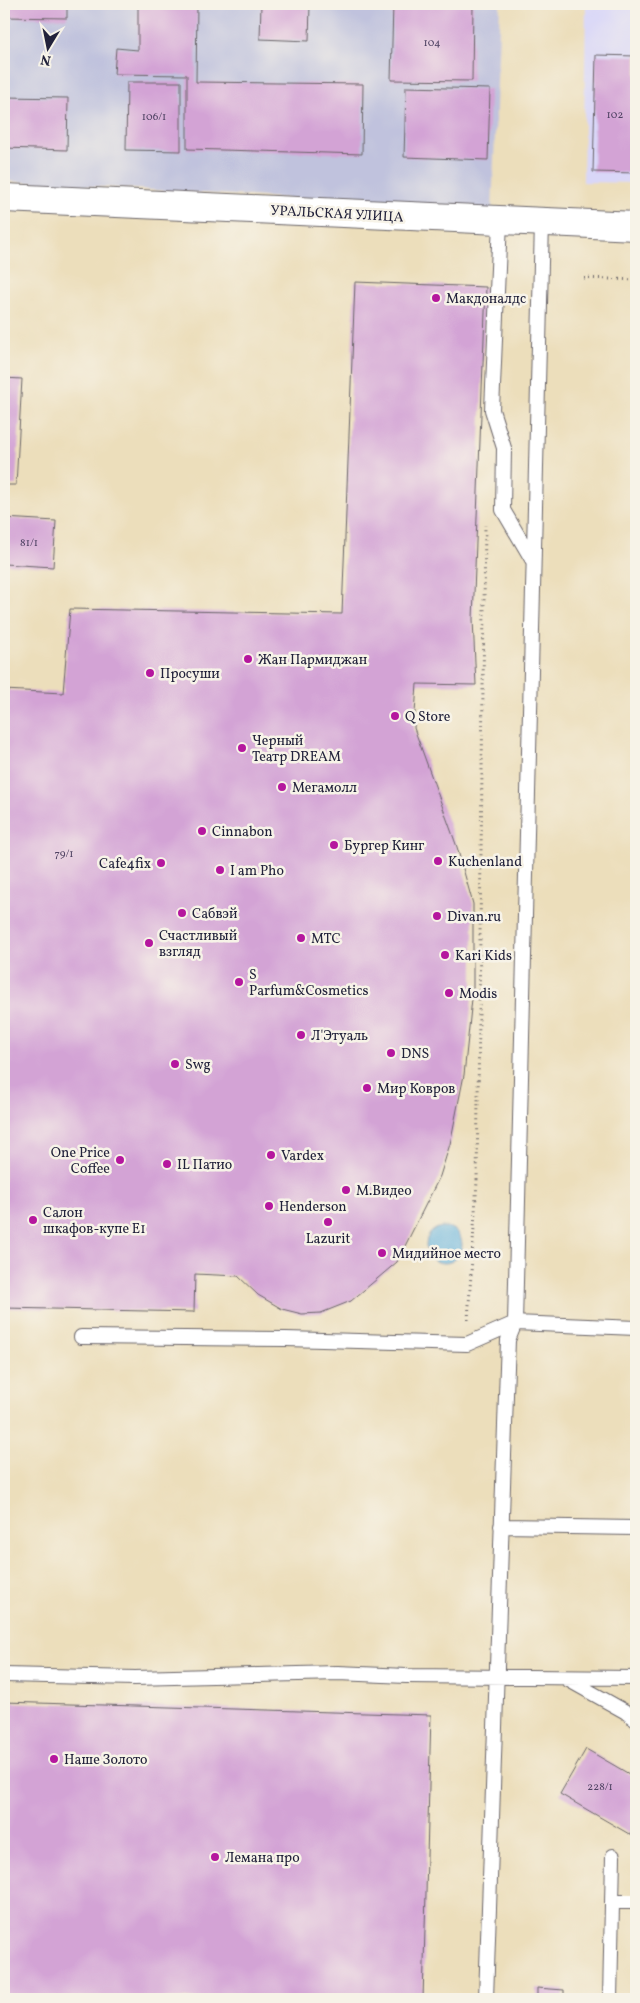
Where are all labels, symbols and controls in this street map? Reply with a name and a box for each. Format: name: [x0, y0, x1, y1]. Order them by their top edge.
north arrow: [22, 22, 72, 72]
house number: 104: [423, 36, 441, 51]
text: N: [39, 49, 53, 70]
house number: 102: [607, 108, 623, 123]
house number: 106/1: [142, 110, 166, 125]
street label: УРАЛЬСКАЯ УЛИЦА: [270, 202, 404, 227]
place label: Макдоналдс: [446, 290, 526, 309]
marker: Макдоналдс: [430, 292, 442, 304]
house number: 81/1: [20, 536, 38, 551]
place label: Жан Пармиджан: [258, 651, 368, 670]
marker: Жан Пармиджан: [242, 653, 254, 665]
place label: Просуши: [160, 665, 220, 684]
marker: Просуши: [144, 667, 156, 679]
place label: Q Store: [405, 708, 451, 727]
marker: Q Store: [389, 710, 401, 722]
place label: Черный Театр DREAM: [252, 732, 341, 767]
marker: Черный Театр DREAM: [236, 742, 248, 754]
place label: Мегамолл: [292, 779, 357, 798]
marker: Мегамолл: [276, 781, 288, 793]
place label: Cinnabon: [212, 823, 273, 842]
marker: Cinnabon: [196, 825, 208, 837]
place label: Бургер Кинг: [344, 837, 424, 856]
marker: Бургер Кинг: [328, 839, 340, 851]
house number: 79/1: [55, 847, 73, 862]
place label: Kuchenland: [448, 853, 522, 872]
place label: Cafe4fix: [99, 855, 151, 874]
marker: Kuchenland: [432, 855, 444, 867]
marker: Cafe4fix: [155, 857, 167, 869]
place label: I am Pho: [230, 862, 284, 881]
marker: I am Pho: [214, 864, 226, 876]
place label: Сабвэй: [192, 905, 238, 924]
marker: Сабвэй: [176, 907, 188, 919]
place label: Divan.ru: [447, 908, 501, 927]
marker: Divan.ru: [431, 910, 443, 922]
place label: Счастливый взгляд: [159, 927, 238, 962]
place label: МТС: [311, 930, 341, 949]
marker: МТС: [295, 932, 307, 944]
marker: Счастливый взгляд: [143, 937, 155, 949]
place label: Kari Kids: [455, 947, 512, 966]
marker: Kari Kids: [439, 949, 451, 961]
place label: S Parfum&Cosmetics: [249, 966, 368, 1001]
marker: S Parfum&Cosmetics: [233, 976, 245, 988]
place label: Modis: [459, 985, 497, 1004]
marker: Modis: [443, 987, 455, 999]
place label: Л'Этуаль: [311, 1027, 368, 1046]
marker: Л'Этуаль: [295, 1029, 307, 1041]
place label: DNS: [401, 1045, 429, 1064]
marker: DNS: [385, 1047, 397, 1059]
place label: Swg: [185, 1056, 211, 1075]
marker: Swg: [169, 1058, 181, 1070]
place label: Мир Ковров: [377, 1080, 455, 1099]
marker: Мир Ковров: [361, 1082, 373, 1094]
place label: One Price Coffee: [51, 1144, 110, 1179]
place label: Vardex: [281, 1147, 324, 1166]
marker: Vardex: [265, 1149, 277, 1161]
marker: One Price Coffee: [114, 1154, 126, 1166]
place label: IL Патио: [177, 1156, 232, 1175]
marker: IL Патио: [161, 1158, 173, 1170]
place label: М.Видео: [356, 1182, 412, 1201]
marker: М.Видео: [340, 1184, 352, 1196]
place label: Henderson: [279, 1198, 347, 1217]
marker: Henderson: [263, 1200, 275, 1212]
place label: Салон шкафов-купе Е1: [43, 1204, 146, 1239]
marker: Салон шкафов-купе Е1: [27, 1214, 39, 1226]
marker: Lazurit: [322, 1216, 334, 1228]
place label: Lazurit: [306, 1230, 350, 1249]
place label: Мидийное место: [392, 1245, 501, 1264]
marker: Мидийное место: [376, 1247, 388, 1259]
place label: Наше Золото: [64, 1751, 148, 1770]
marker: Наше Золото: [48, 1753, 60, 1765]
house number: 228/1: [587, 1780, 613, 1795]
place label: Лемана про: [225, 1849, 300, 1868]
marker: Лемана про: [209, 1851, 221, 1863]

